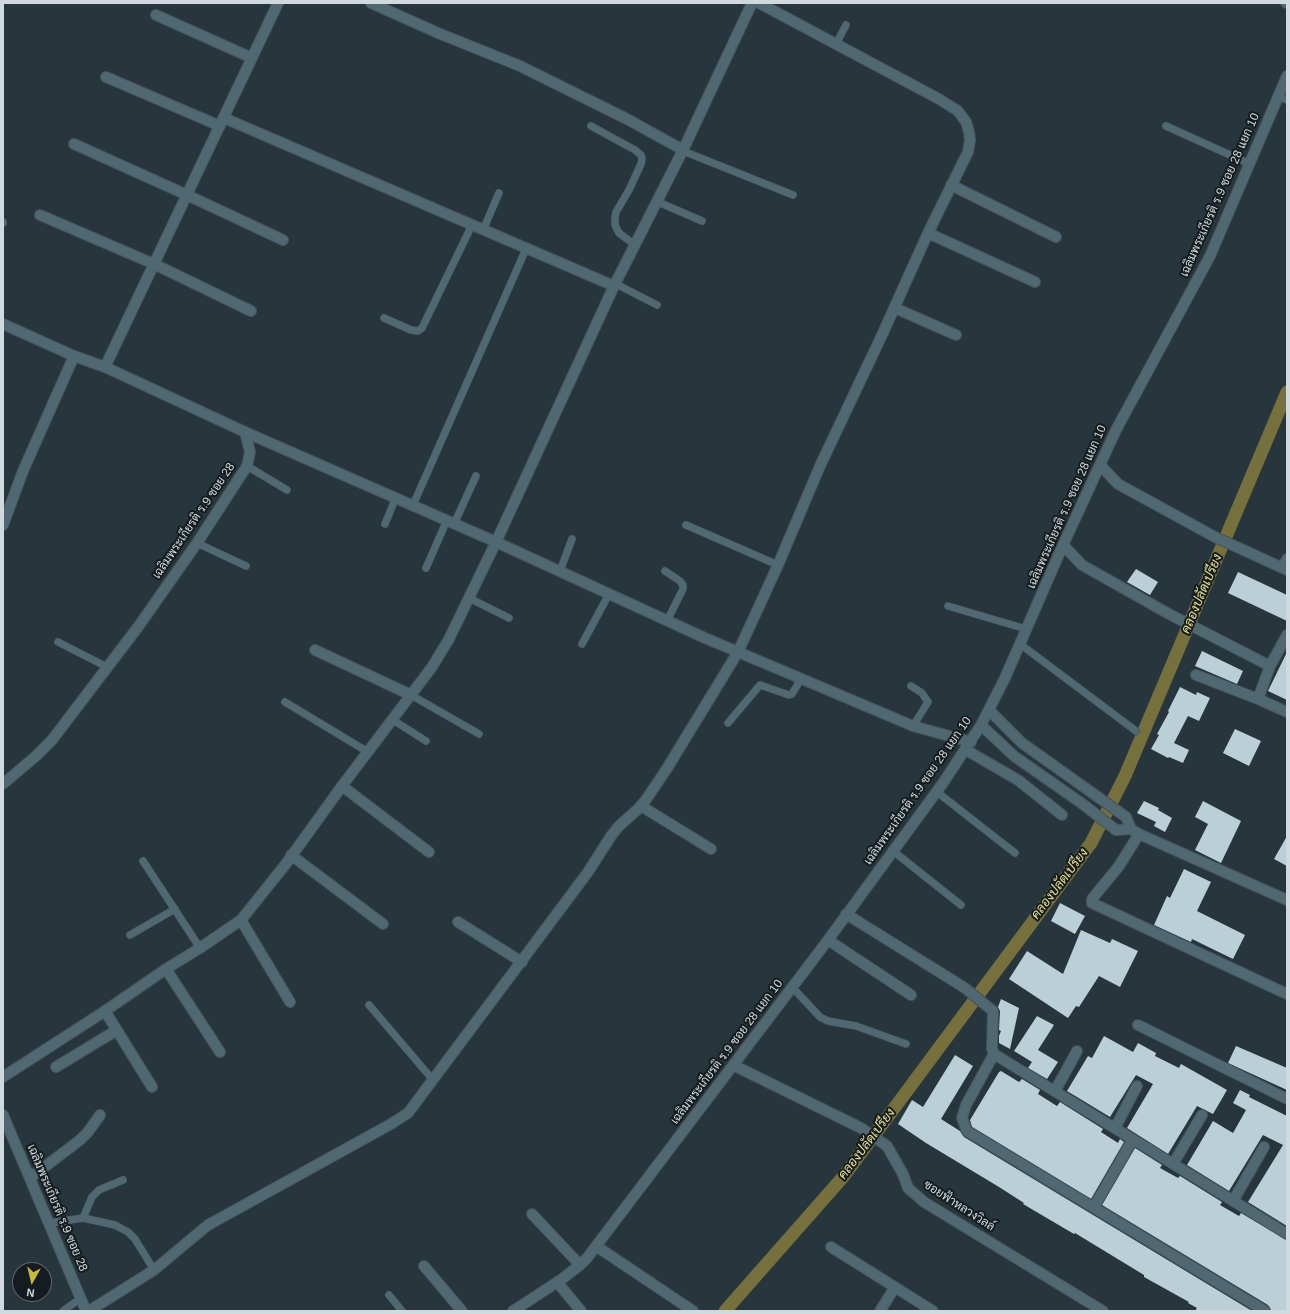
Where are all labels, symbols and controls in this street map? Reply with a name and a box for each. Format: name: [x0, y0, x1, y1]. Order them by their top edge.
street label: เฉลิมพระเกียรติ ร.9 ซอย 28 แยก 10: [1177, 111, 1263, 279]
street label: เฉลิมพระเกียรติ ร.9 ซอย 28 แยก 10: [1024, 423, 1110, 591]
street label: เฉลิมพระเกียรติ ร.9 ซอย 28: [150, 460, 238, 582]
water label: คลองปลัดเปรียง: [1178, 552, 1226, 636]
street label: เฉลิมพระเกียรติ ร.9 ซอย 28 แยก 10: [861, 714, 975, 868]
water label: คลองปลัดเปรียง: [1028, 845, 1092, 923]
street label: เฉลิมพระเกียรติ ร.9 ซอย 28 แยก 10: [668, 977, 786, 1127]
water label: คลองปลัดเปรียง: [835, 1105, 899, 1183]
street label: เฉลิมพระเกียรติ ร.9 ซอย 28: [24, 1142, 90, 1274]
street label: ซอยฟ้าหลวงวิลล์: [921, 1178, 997, 1234]
north arrow: [12, 1262, 52, 1302]
text: N: [26, 1286, 35, 1299]

